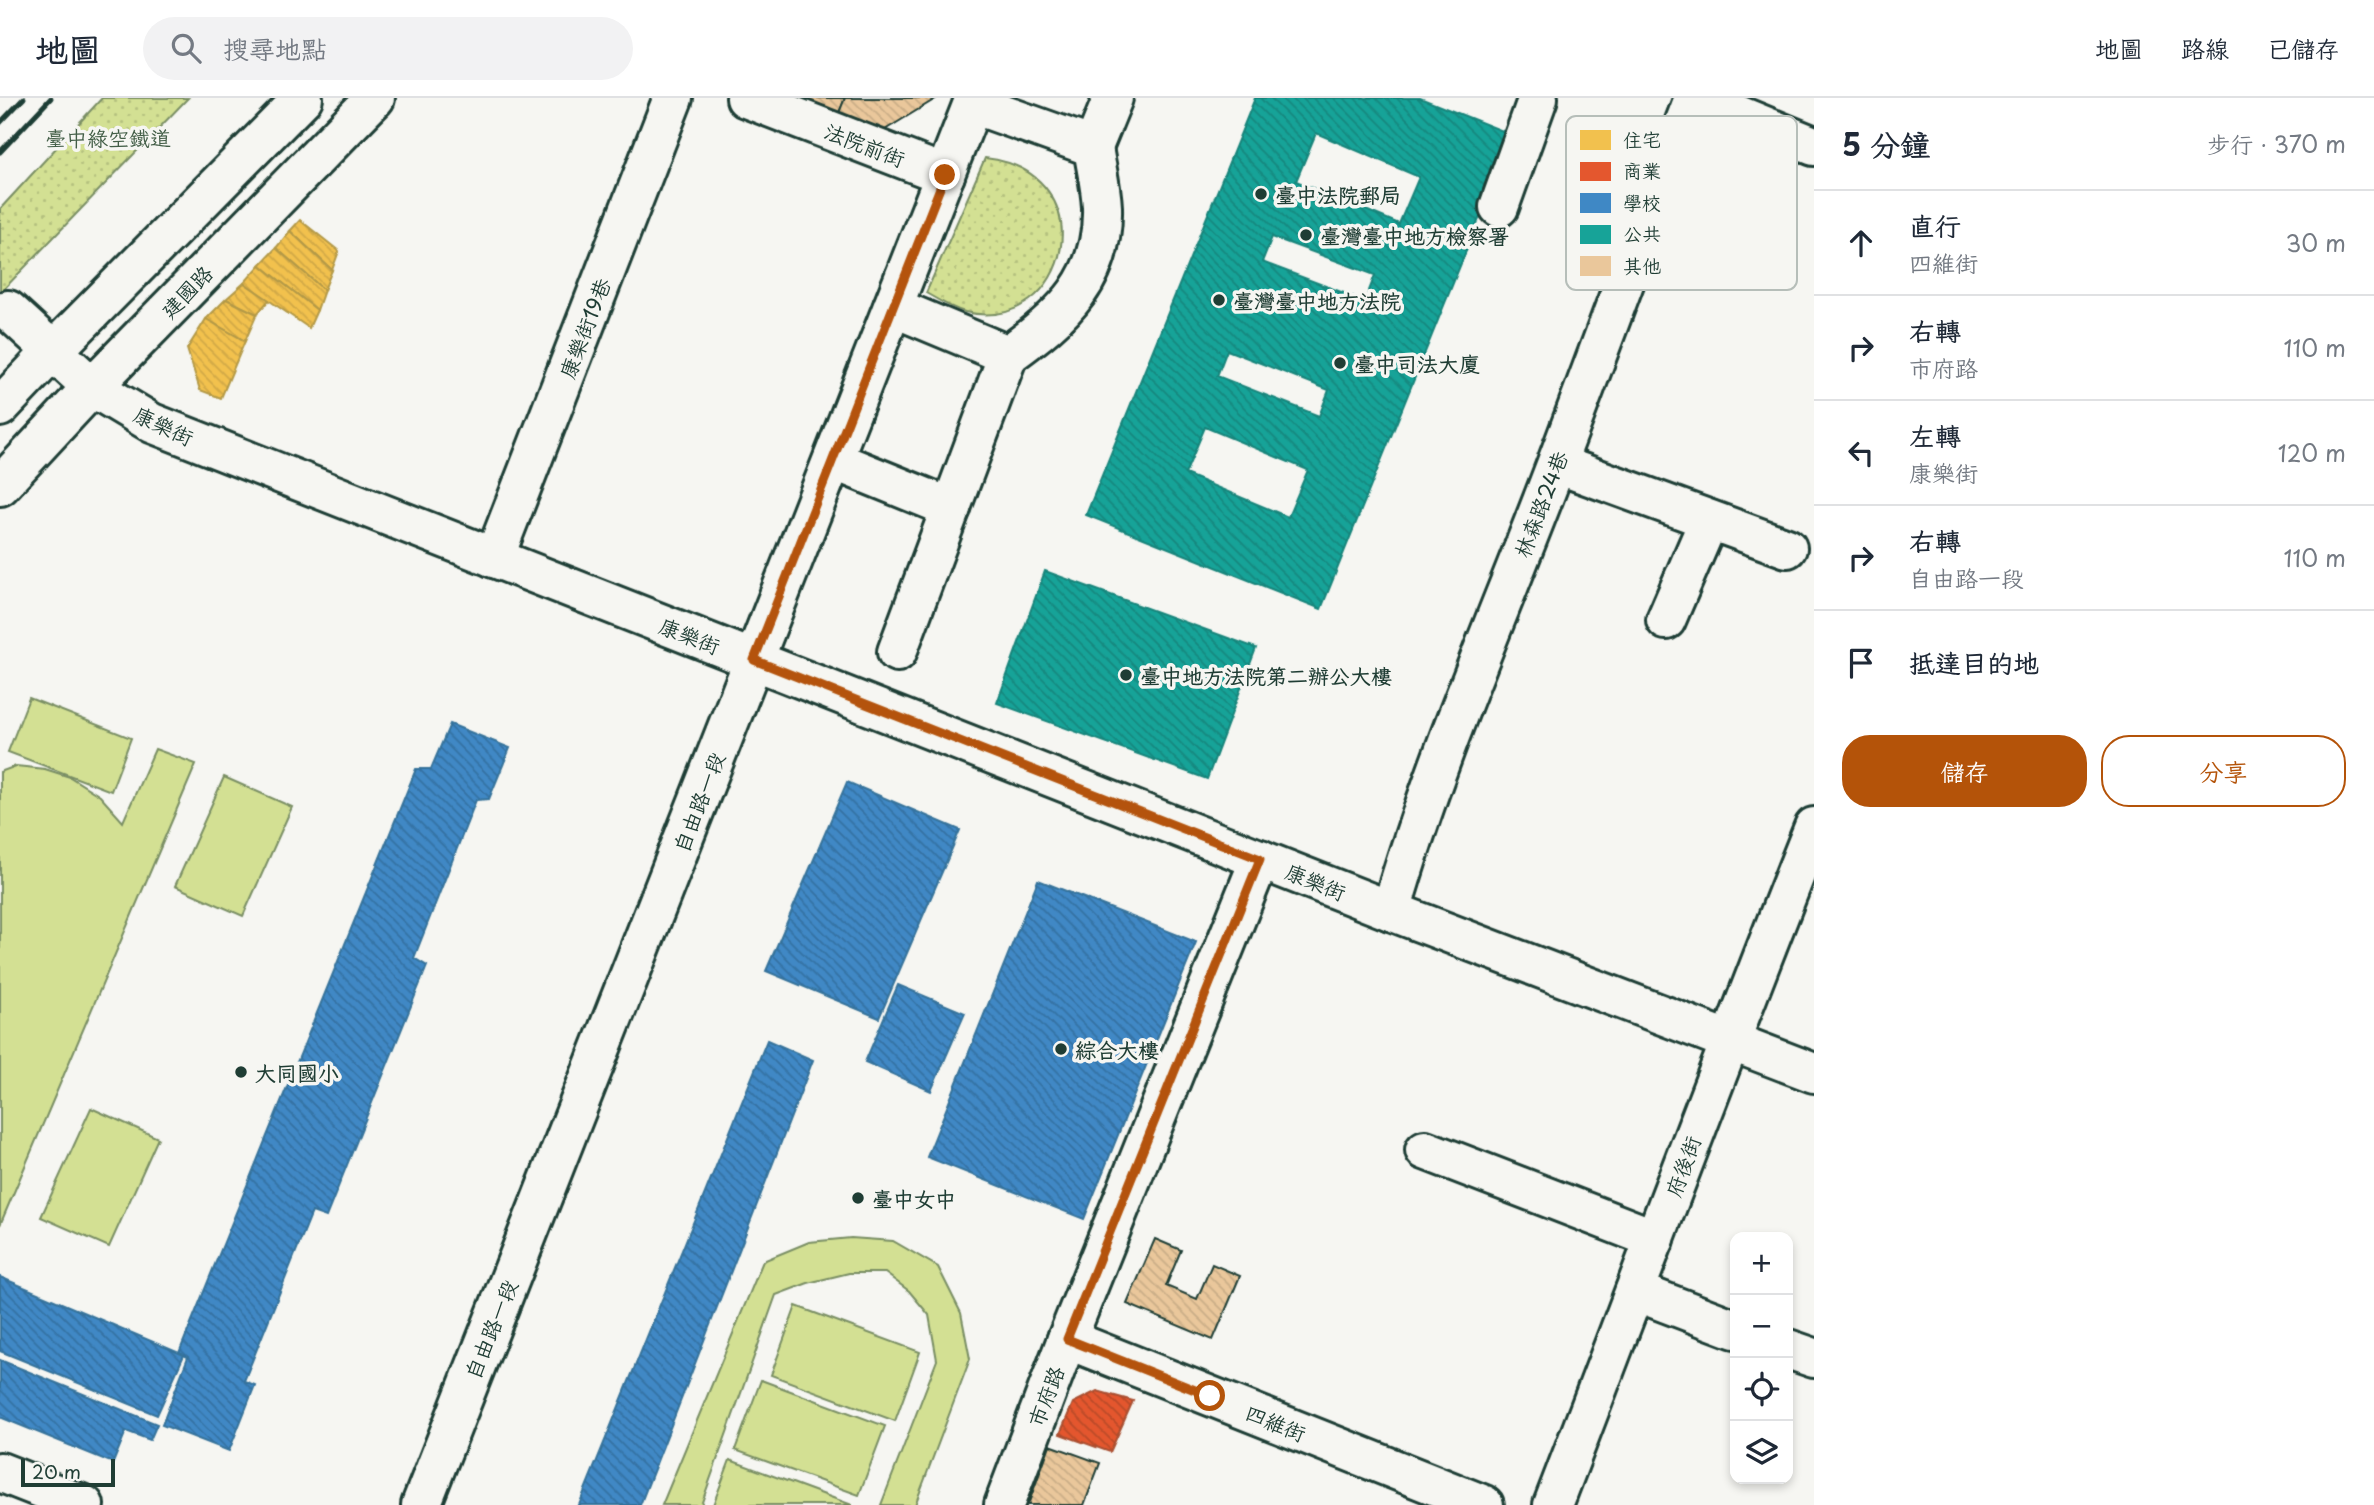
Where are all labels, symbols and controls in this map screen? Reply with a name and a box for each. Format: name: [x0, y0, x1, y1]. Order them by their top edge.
search box: [143, 17, 633, 80]
text: 地圖: [35, 23, 101, 73]
icon: search: [167, 29, 205, 67]
text: 搜尋地點: [223, 29, 327, 68]
text: 地圖: [2095, 30, 2143, 66]
text: 路線: [2181, 30, 2229, 66]
text: 已儲存: [2267, 30, 2339, 66]
street label: 法院前街: [820, 114, 910, 174]
legend: [1566, 116, 1797, 290]
park label: 臺中綠空鐵道: [45, 121, 171, 153]
text: 5 分鐘: [1842, 121, 1930, 166]
text: 住宅: [1623, 125, 1661, 153]
text: 步行 · 370 m: [2207, 126, 2346, 161]
text: 商業: [1623, 156, 1661, 184]
route end: [929, 159, 960, 190]
place label: 臺中法院郵局: [1275, 178, 1401, 210]
marker: 臺中法院郵局: [1253, 186, 1269, 202]
text: 學校: [1623, 188, 1661, 216]
text: 直行: [1909, 206, 1961, 245]
place label: 臺灣臺中地方檢察署: [1320, 219, 1509, 251]
text: 公共: [1623, 219, 1661, 247]
icon: ahead: [1842, 224, 1880, 262]
text: 30 m: [2285, 225, 2346, 260]
marker: 臺灣臺中地方檢察署: [1298, 227, 1314, 243]
text: 四維街: [1909, 245, 1978, 280]
text: 其他: [1623, 251, 1661, 279]
street label: 建國路: [153, 257, 219, 325]
street label: 康樂街19巷: [550, 273, 618, 383]
place label: 臺灣臺中地方法院: [1233, 284, 1401, 316]
marker: 臺灣臺中地方法院: [1211, 292, 1227, 308]
text: 右轉: [1909, 311, 1961, 350]
icon: right: [1842, 329, 1880, 367]
text: 110 m: [2284, 330, 2346, 365]
place label: 臺中司法大廈: [1354, 347, 1480, 379]
text: 市府路: [1909, 350, 1978, 385]
marker: 臺中司法大廈: [1332, 355, 1348, 371]
street label: 康樂街: [129, 397, 199, 453]
text: 左轉: [1909, 416, 1961, 455]
icon: left: [1842, 434, 1880, 472]
text: 120 m: [2278, 435, 2346, 470]
street label: 林森路24巷: [1505, 446, 1575, 562]
text: 康樂街: [1909, 455, 1978, 490]
text: 右轉: [1909, 521, 1961, 560]
icon: right: [1842, 539, 1880, 577]
text: 110 m: [2284, 540, 2346, 575]
text: 自由路一段: [1909, 560, 2024, 595]
street label: 康樂街: [655, 609, 725, 661]
text: 抵達目的地: [1909, 643, 2039, 682]
icon: arrive: [1842, 644, 1880, 682]
place label: 臺中地方法院第二辦公大樓: [1140, 659, 1392, 691]
marker: 臺中地方法院第二辦公大樓: [1118, 667, 1134, 683]
button: 儲存: [1842, 735, 2087, 807]
button: 分享: [2101, 735, 2346, 807]
street label: 自由路一段: [664, 747, 732, 857]
street label: 康樂街: [1281, 854, 1351, 908]
place label: 綜合大樓: [1075, 1033, 1159, 1065]
marker: 綜合大樓: [1053, 1041, 1069, 1057]
place label: 大同國小: [255, 1056, 339, 1088]
marker: 大同國小: [233, 1064, 249, 1080]
street label: 府後街: [1656, 1131, 1708, 1201]
place label: 臺中女中: [872, 1182, 956, 1214]
marker: 臺中女中: [850, 1190, 866, 1206]
map controls: [1730, 1232, 1793, 1484]
button: +: [1730, 1232, 1793, 1295]
street label: 自由路一段: [455, 1274, 525, 1384]
button: −: [1730, 1295, 1793, 1358]
button: locate: [1730, 1358, 1793, 1421]
street label: 市府路: [1019, 1361, 1071, 1431]
route start: [1194, 1380, 1225, 1411]
street label: 四維街: [1241, 1395, 1311, 1449]
button: layers: [1730, 1421, 1793, 1484]
scale bar: [21, 1456, 116, 1488]
text: 20 m: [32, 1457, 81, 1485]

